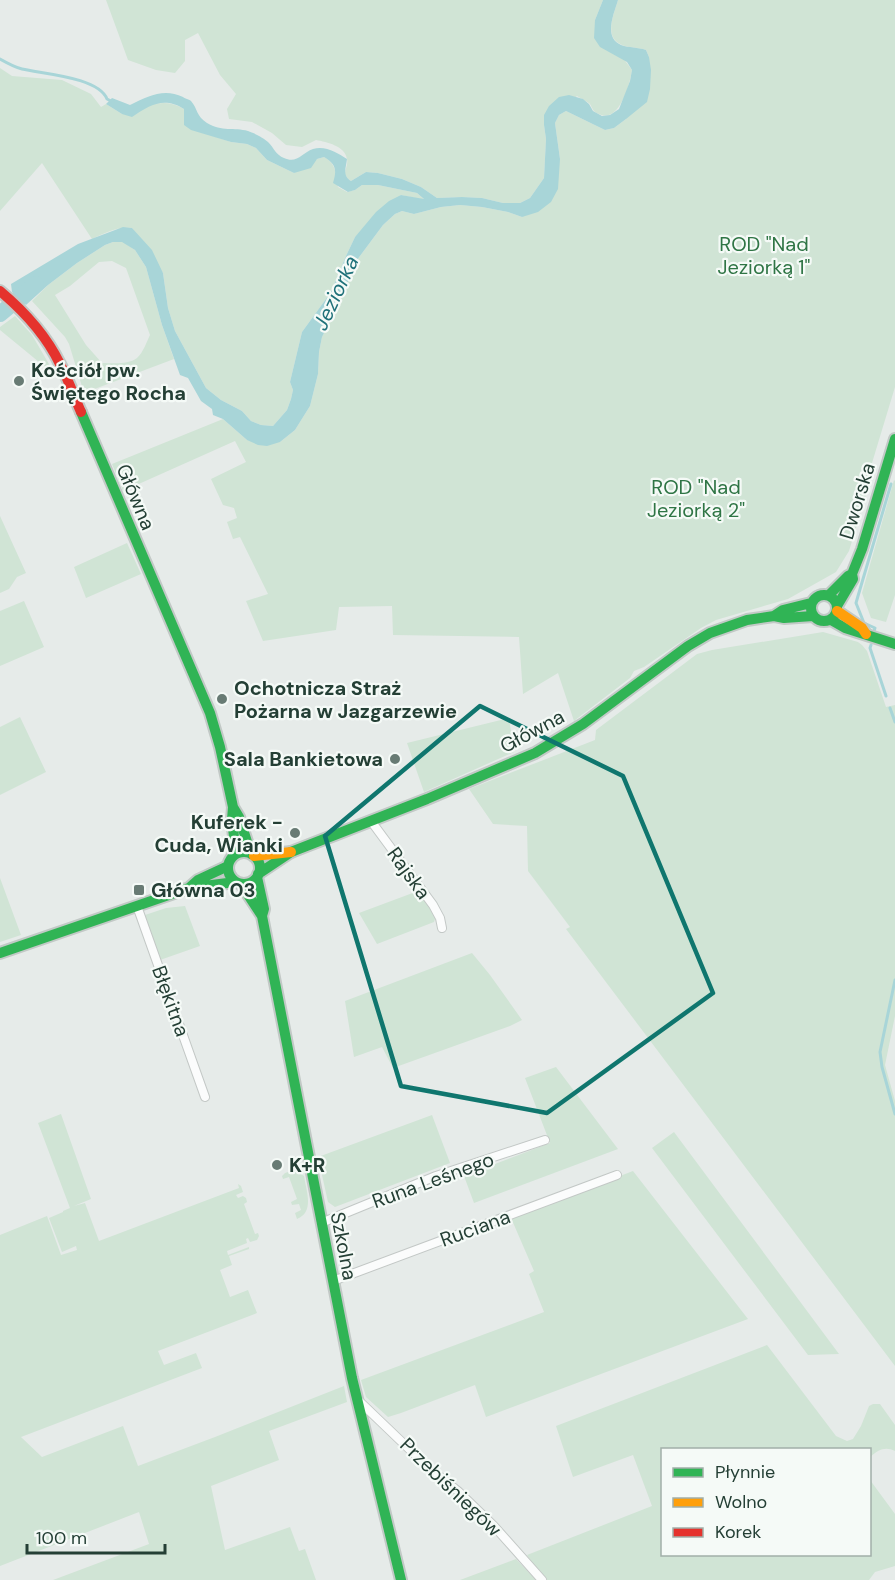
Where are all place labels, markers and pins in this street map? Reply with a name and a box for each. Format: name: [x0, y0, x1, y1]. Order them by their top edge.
place label: Kościół pw. Świętego Rocha: [31, 357, 186, 406]
marker: Kościół pw. Świętego Rocha: [12, 374, 26, 388]
place label: Ochotnicza Straż Pożarna w Jazgarzewie: [234, 675, 457, 724]
marker: Ochotnicza Straż Pożarna w Jazgarzewie: [215, 692, 229, 706]
place label: Sala Bankietowa: [224, 746, 383, 772]
marker: Sala Bankietowa: [388, 752, 402, 766]
place label: Kuferek - Cuda, Wianki: [155, 809, 283, 858]
marker: Kuferek - Cuda, Wianki: [288, 826, 302, 840]
place label: Główna 03: [151, 877, 256, 903]
marker: Główna 03: [132, 883, 146, 897]
place label: K+R: [289, 1152, 325, 1178]
marker: K+R: [270, 1158, 284, 1172]

